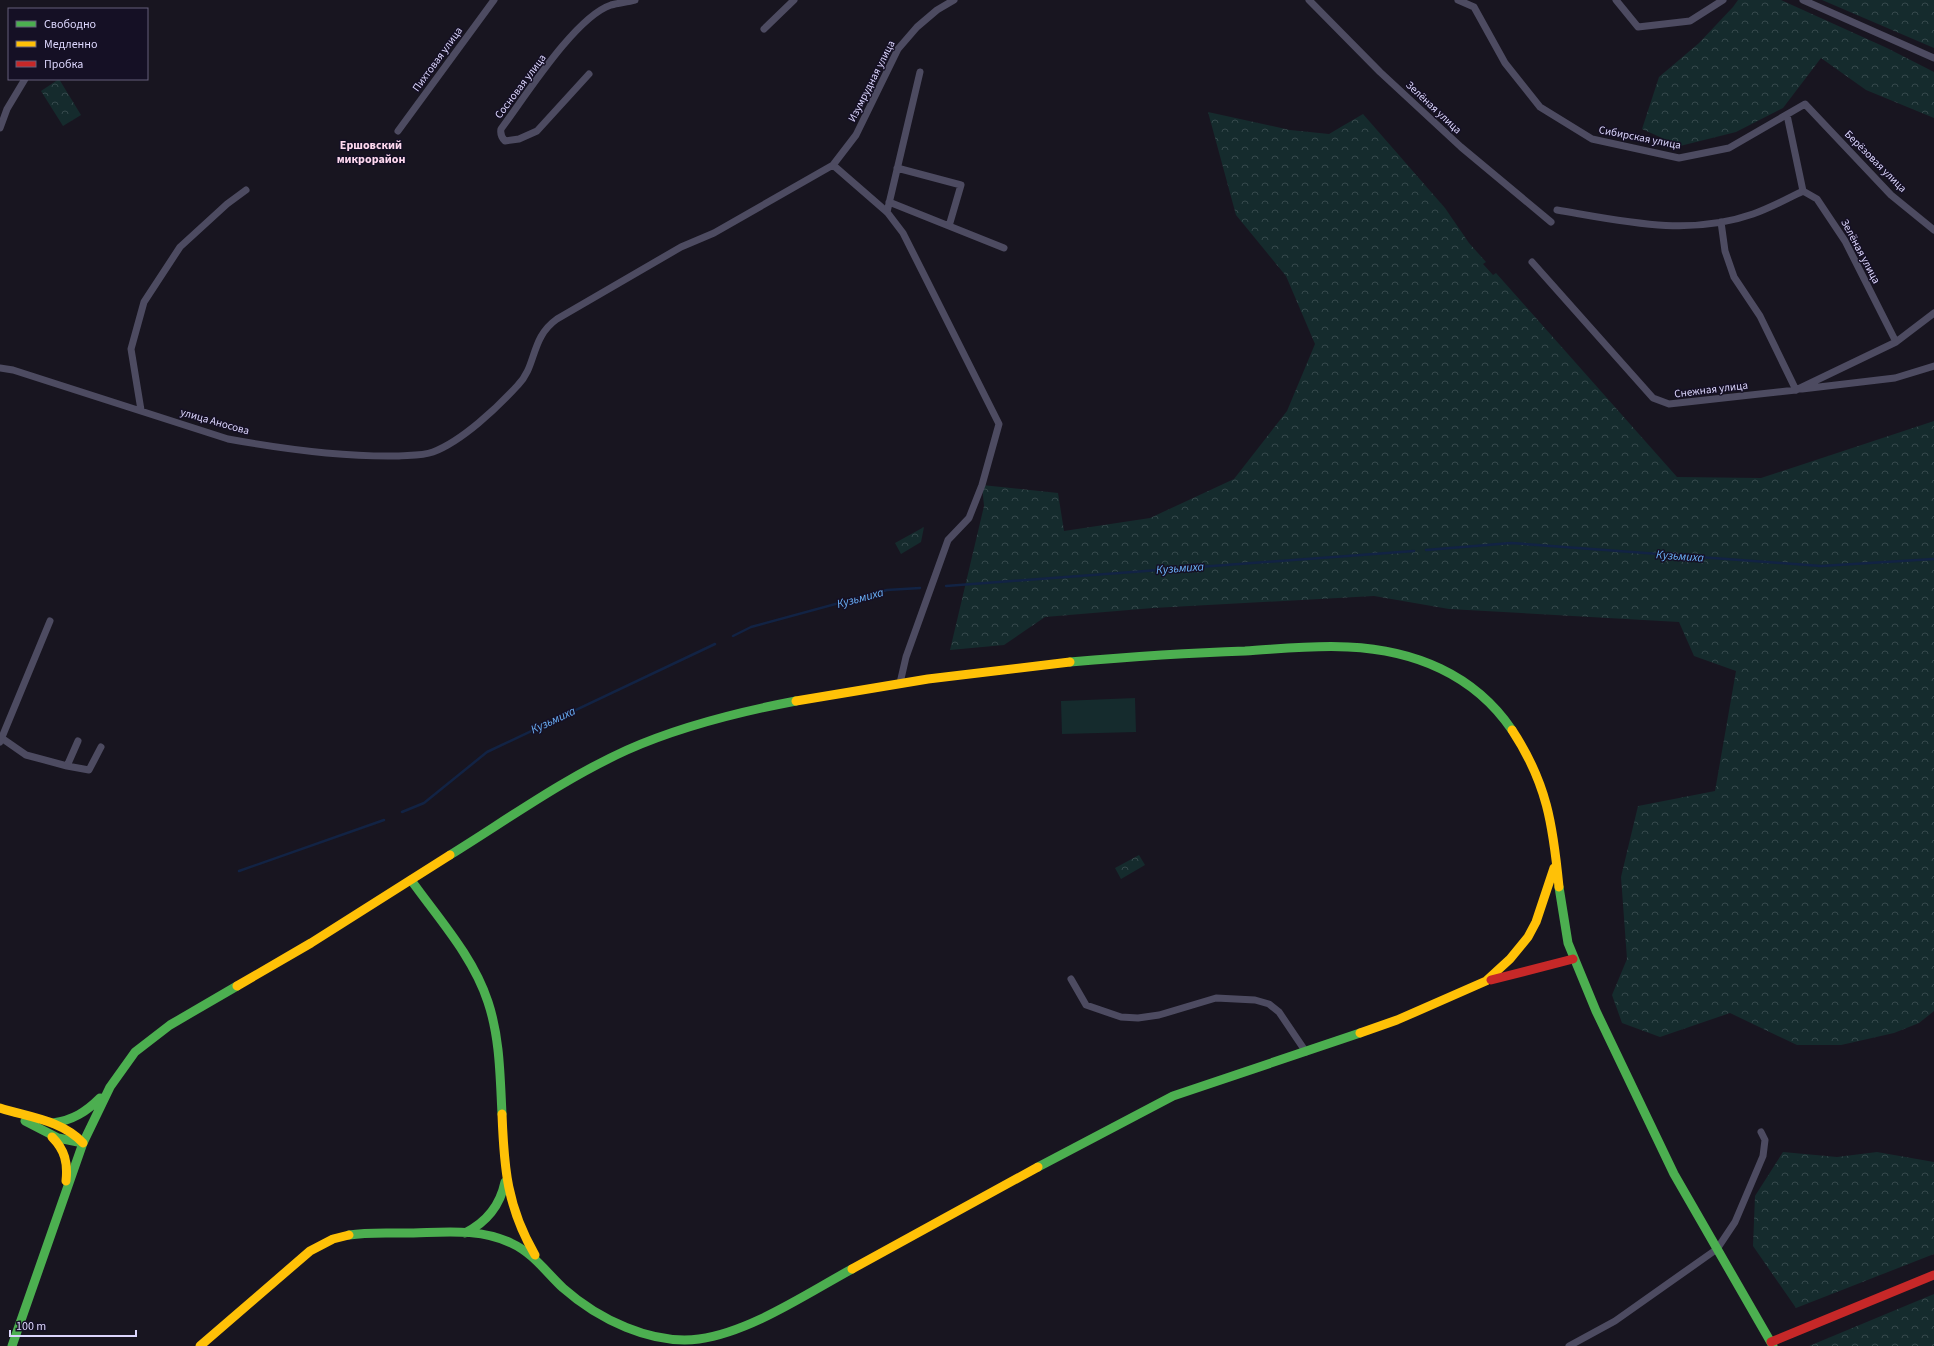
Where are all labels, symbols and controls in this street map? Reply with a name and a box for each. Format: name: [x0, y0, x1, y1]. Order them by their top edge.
legend: [8, 8, 148, 80]
text: Свободно: [44, 16, 96, 33]
street label: Пихтовая улица: [409, 24, 466, 95]
text: Медленно: [44, 36, 98, 53]
street label: Изумрудная улица: [844, 38, 898, 125]
street label: Сосновая улица: [491, 51, 550, 122]
text: Пробка: [44, 56, 83, 73]
street label: Зелёная улица: [1402, 78, 1465, 137]
street label: Сибирская улица: [1598, 122, 1682, 153]
street label: Берёзовая улица: [1841, 127, 1910, 196]
district label: Ершовский микрорайон: [337, 137, 405, 168]
street label: Зелёная улица: [1837, 216, 1884, 286]
street label: Снежная улица: [1673, 378, 1749, 401]
street label: улица Аносова: [179, 404, 251, 438]
water label: Кузьмиха: [1655, 546, 1705, 567]
water label: Кузьмиха: [1156, 558, 1205, 579]
water label: Кузьмиха: [835, 584, 886, 613]
water label: Кузьмиха: [528, 702, 579, 738]
scale bar: [10, 1312, 136, 1338]
text: 100 m: [16, 1318, 46, 1335]

